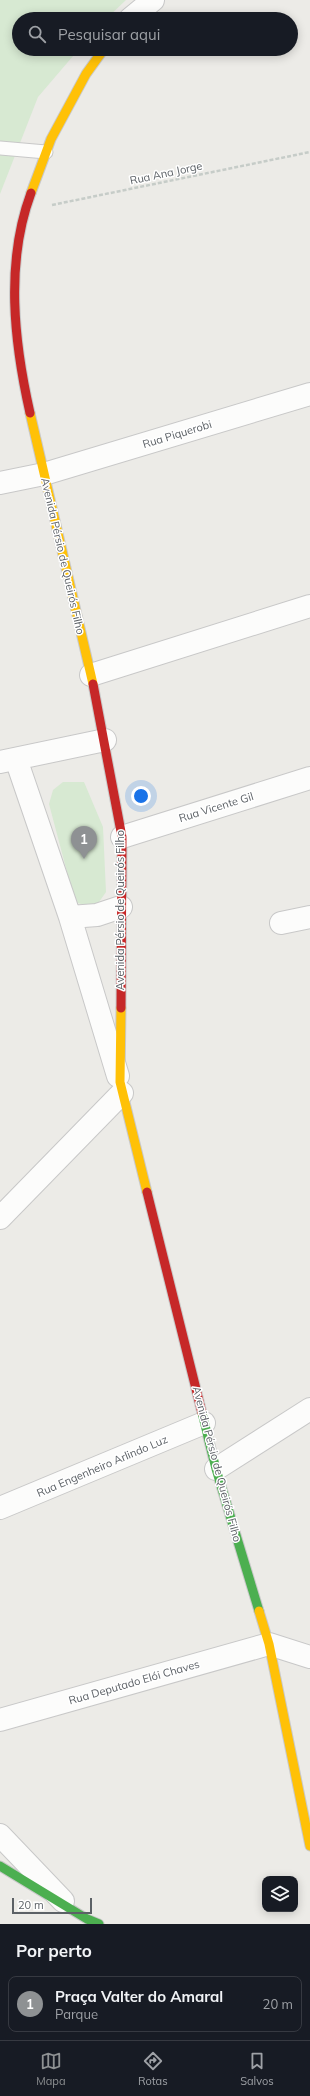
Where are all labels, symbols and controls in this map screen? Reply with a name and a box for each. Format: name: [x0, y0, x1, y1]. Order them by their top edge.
search box: [12, 12, 298, 56]
icon: search: [26, 23, 48, 45]
text: Pesquisar aqui: [58, 25, 160, 44]
street label: Rua Ana Jorge: [128, 158, 204, 188]
street label: Rua Piquerobi: [141, 417, 213, 451]
street label: Avenida Pérsio de Queirós Filho: [38, 476, 88, 636]
your location: [131, 786, 151, 806]
street label: Rua Vicente Gil: [177, 789, 255, 825]
pin: 1: [71, 826, 97, 859]
street label: Avenida Pérsio de Queirós Filho: [113, 830, 127, 990]
street label: Avenida Pérsio de Queirós Filho: [189, 1385, 245, 1543]
street label: Rua Engenheiro Arlindo Luz: [34, 1432, 170, 1500]
street label: Rua Deputado Elói Chaves: [67, 1657, 201, 1707]
map controls: [262, 1876, 298, 1912]
button: layers: [262, 1876, 298, 1912]
scale bar: [12, 1896, 92, 1915]
text: 20 m: [18, 1898, 44, 1912]
text: Por perto: [16, 1940, 92, 1961]
text: Praça Valter do Amaral: [55, 1987, 223, 2006]
text: 1: [26, 1996, 34, 2012]
text: 20 m: [263, 1996, 293, 2012]
text: Parque: [55, 2006, 98, 2022]
tab: Mapa: [36, 2050, 66, 2088]
tab: Rotas: [138, 2050, 168, 2088]
tab: Salvos: [240, 2050, 274, 2088]

